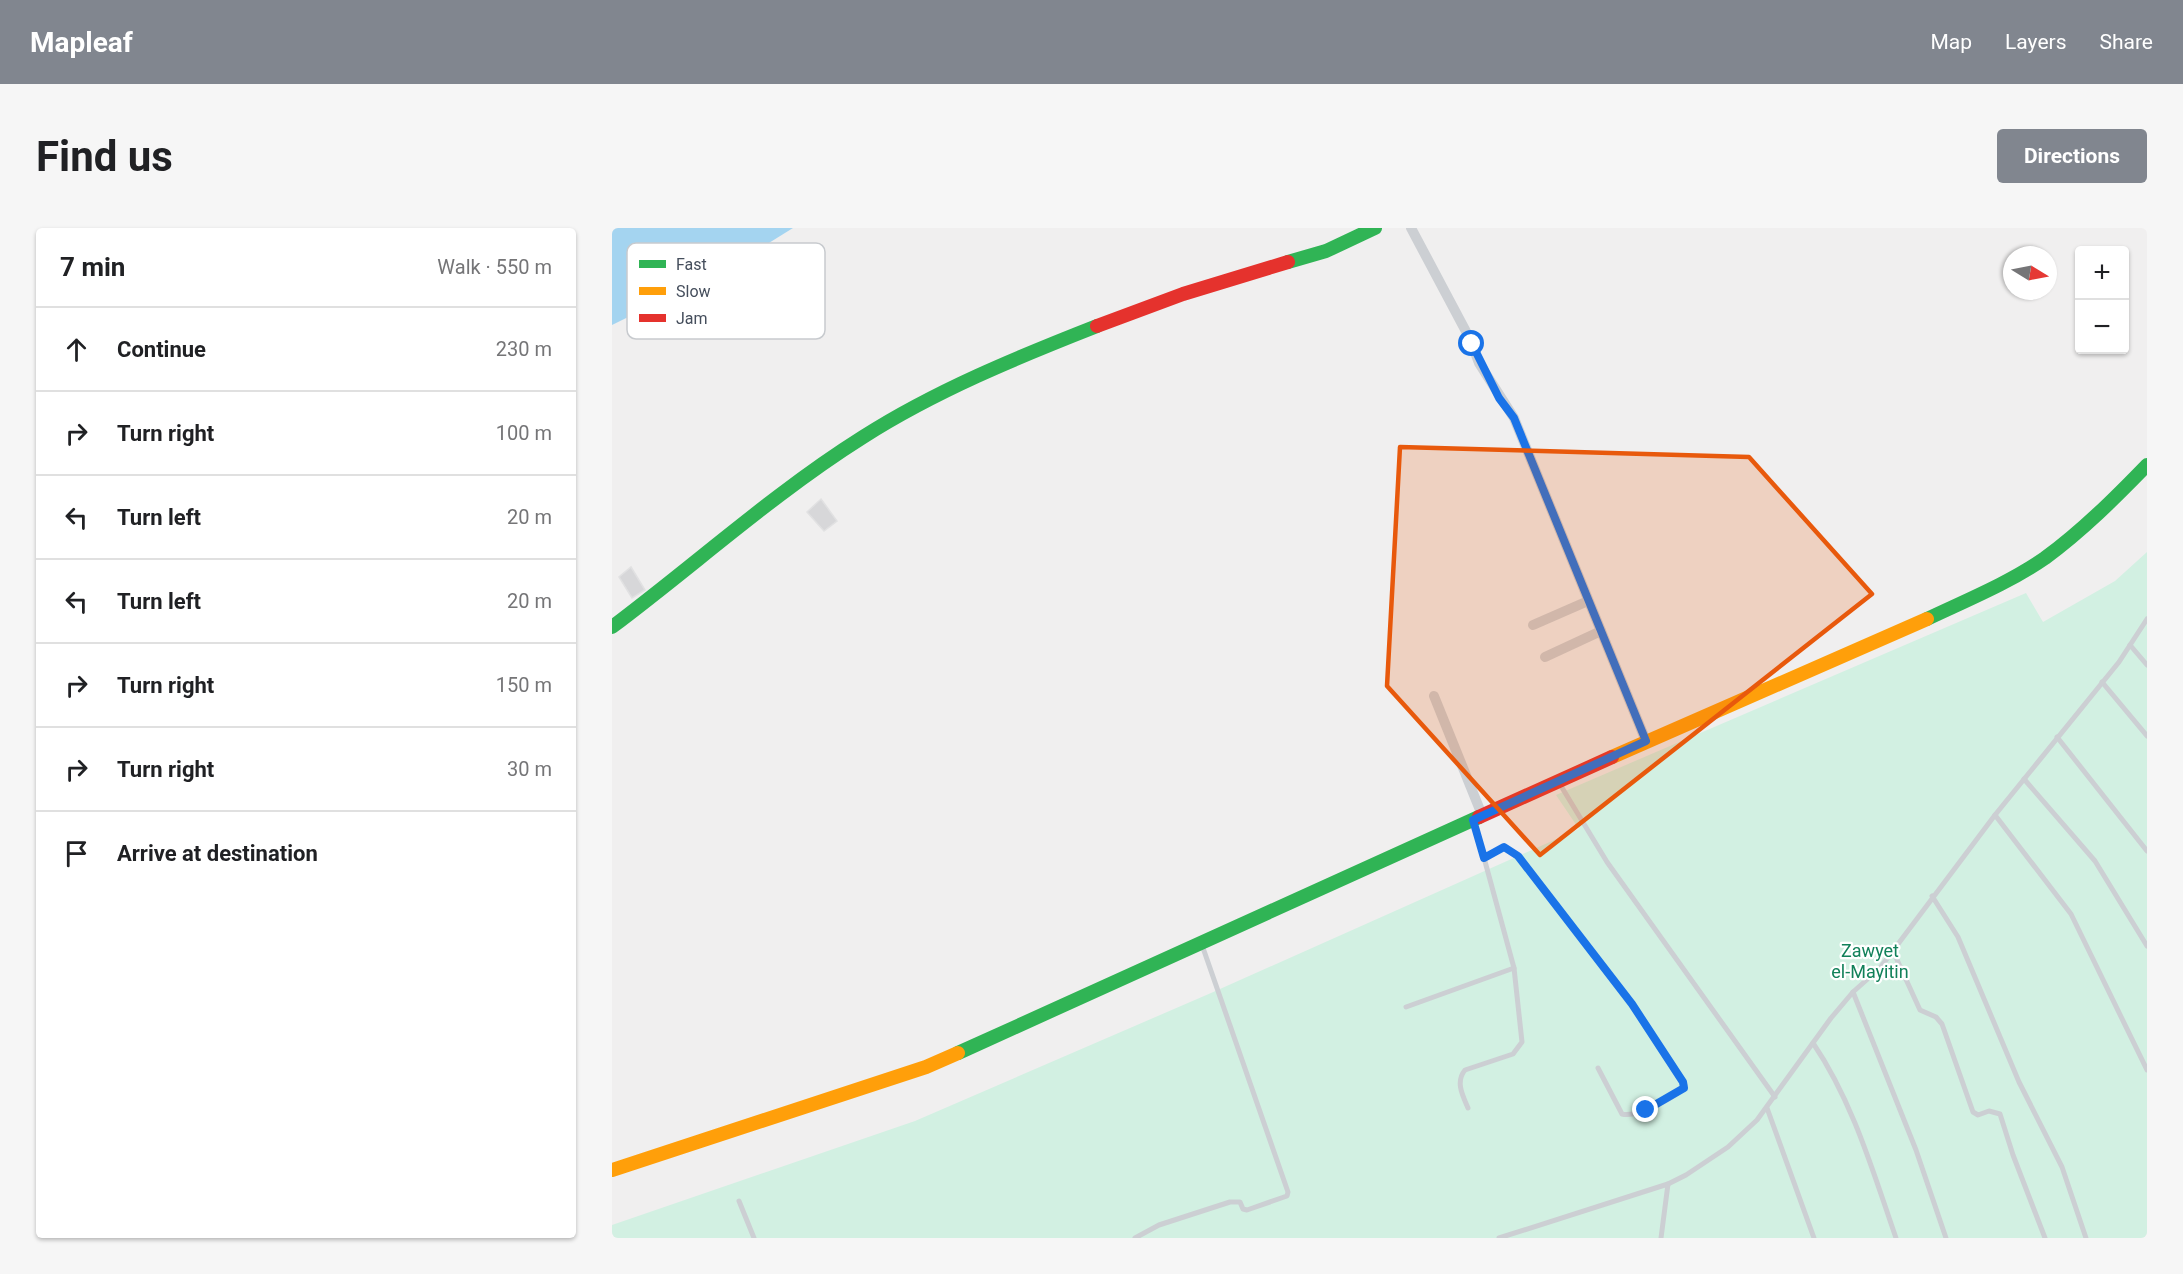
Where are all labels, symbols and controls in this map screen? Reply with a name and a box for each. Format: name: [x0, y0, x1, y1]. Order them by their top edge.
text: Mapleaf: [30, 26, 133, 59]
text: Map: [1930, 30, 1972, 54]
text: Layers: [2005, 30, 2066, 54]
text: Share: [2099, 30, 2153, 54]
button: Directions: [1997, 129, 2147, 183]
text: Find us: [36, 132, 173, 181]
legend: [627, 243, 825, 339]
north arrow: [2003, 246, 2057, 300]
map controls: [2075, 246, 2129, 354]
button: +: [2075, 246, 2129, 300]
text: 7 min: [60, 252, 125, 282]
text: Walk · 550 m: [437, 255, 552, 279]
text: Fast: [676, 255, 707, 274]
text: Slow: [676, 282, 711, 301]
button: −: [2075, 300, 2129, 354]
text: Jam: [676, 309, 708, 328]
route start: [1458, 330, 1484, 356]
icon: ahead: [60, 333, 93, 366]
text: Continue: [117, 337, 206, 362]
text: 230 m: [496, 337, 552, 361]
icon: right: [60, 417, 93, 450]
text: Turn right: [117, 421, 214, 446]
text: 100 m: [496, 421, 552, 445]
icon: left: [60, 501, 93, 534]
text: Turn left: [117, 505, 201, 530]
text: 20 m: [507, 505, 552, 529]
icon: left: [60, 585, 93, 618]
text: Turn left: [117, 589, 201, 614]
text: 20 m: [507, 589, 552, 613]
icon: right: [60, 669, 93, 702]
text: Turn right: [117, 673, 214, 698]
text: 150 m: [496, 673, 552, 697]
icon: right: [60, 753, 93, 786]
text: Turn right: [117, 757, 214, 782]
text: 30 m: [507, 757, 552, 781]
icon: arrive: [60, 837, 93, 870]
text: Arrive at destination: [117, 841, 318, 866]
park label: Zawyet el-Mayitin: [1831, 940, 1909, 982]
route end: [1632, 1096, 1658, 1122]

